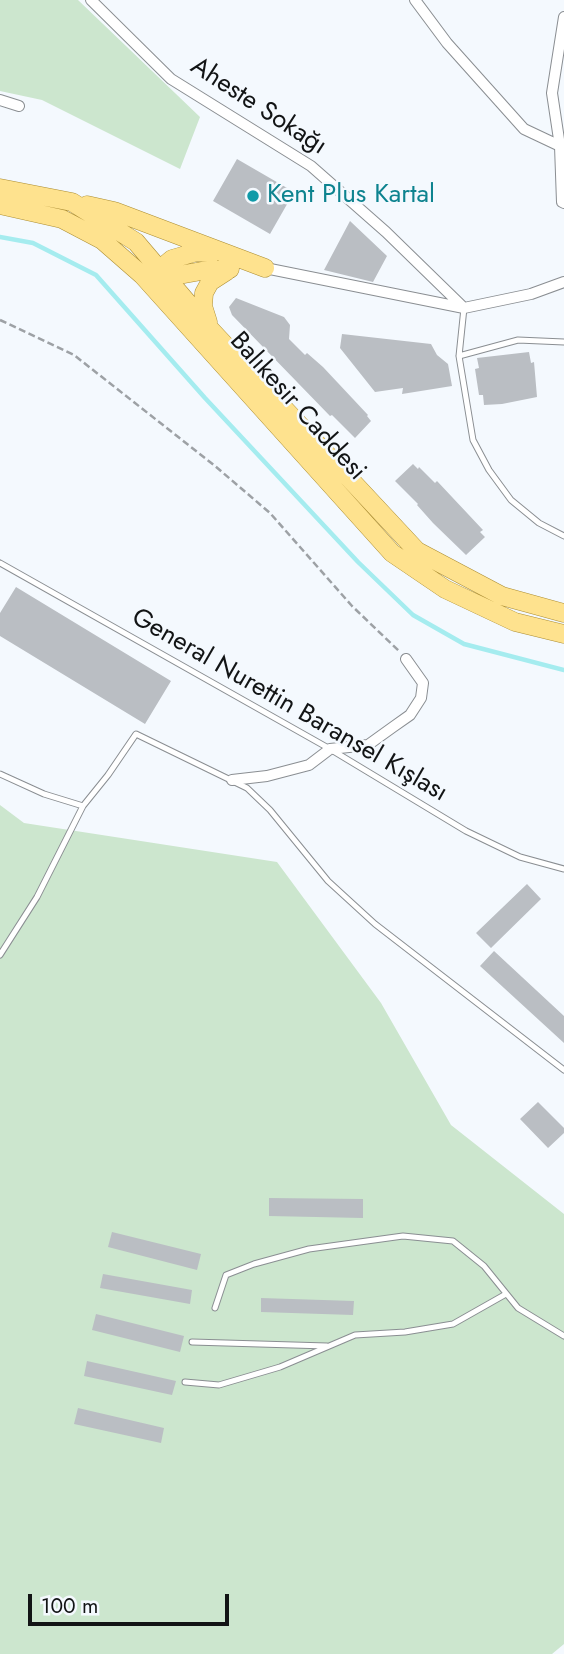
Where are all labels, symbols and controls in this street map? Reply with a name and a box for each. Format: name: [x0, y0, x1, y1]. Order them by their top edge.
street label: Aheste Sokağı: [184, 51, 332, 163]
place label: Kent Plus Kartal: [267, 180, 435, 212]
marker: Kent Plus Kartal: [245, 188, 261, 204]
street label: Balıkesir Caddesi: [222, 326, 372, 488]
street label: General Nurettin Baransel Kışlası: [125, 603, 453, 809]
scale bar: [32, 1580, 233, 1624]
text: 100 m: [41, 1591, 98, 1621]

